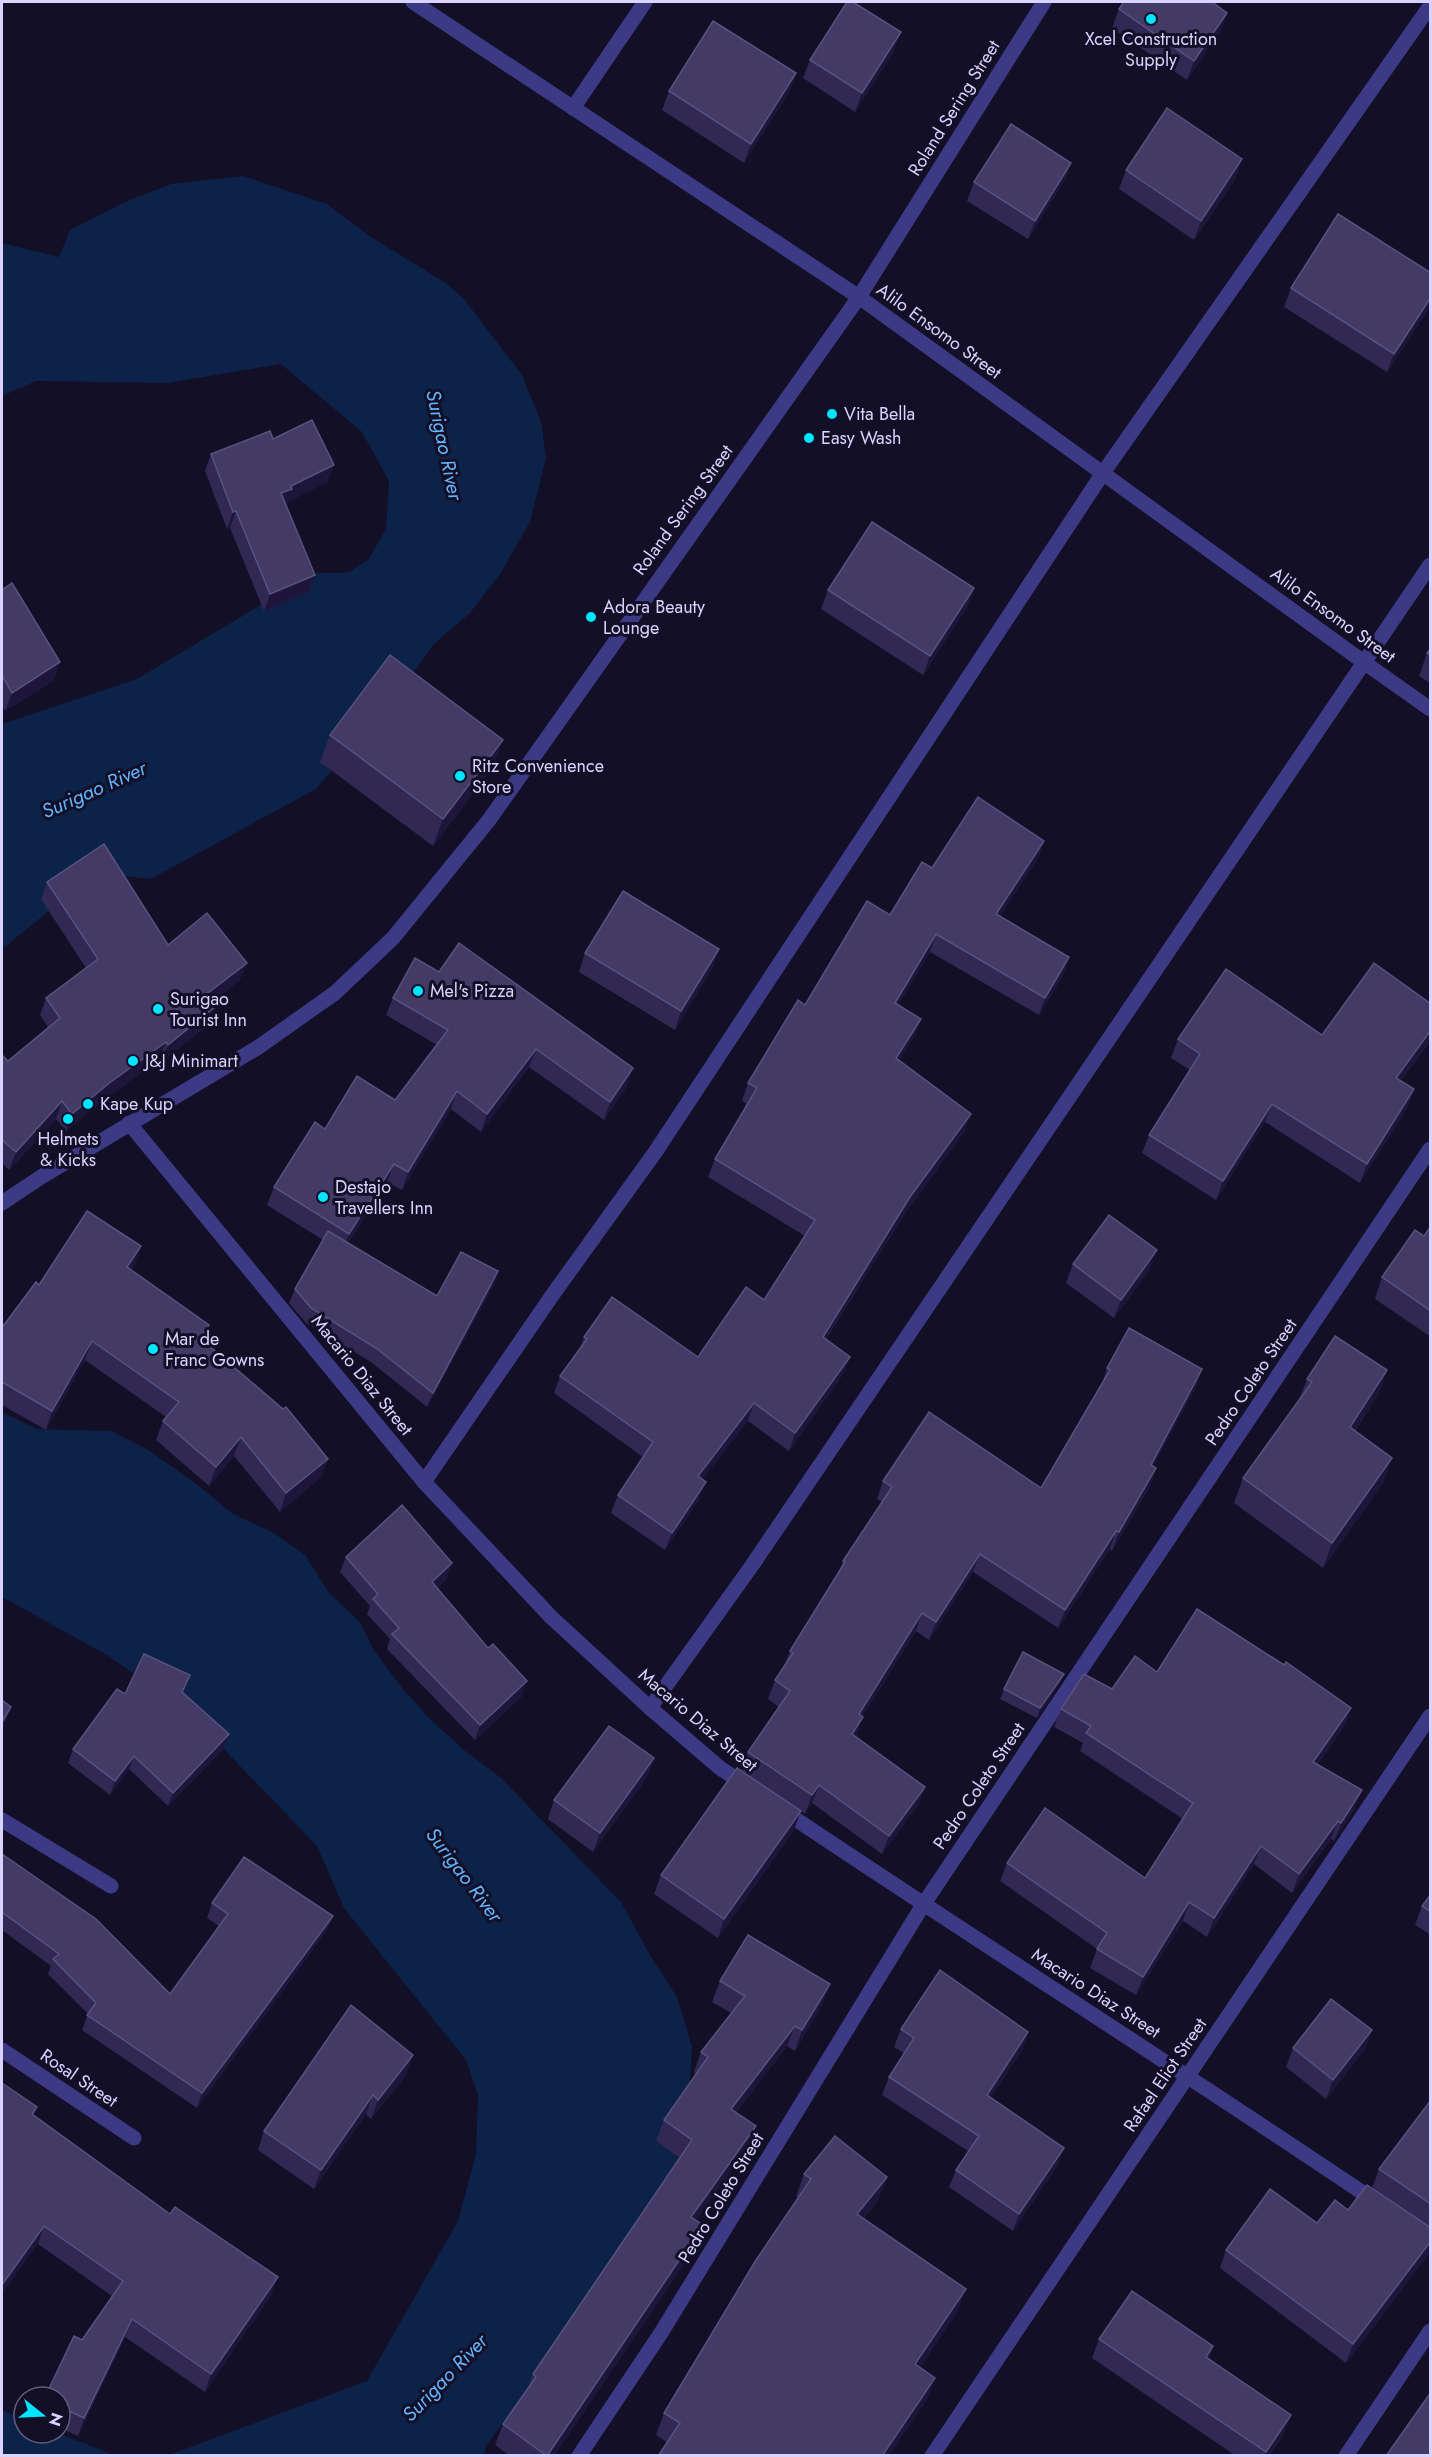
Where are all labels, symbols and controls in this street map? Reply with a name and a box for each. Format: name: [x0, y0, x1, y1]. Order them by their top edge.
marker: Xcel Construction Supply: [1144, 12, 1158, 26]
place label: Xcel Construction Supply: [1085, 26, 1217, 73]
street label: Roland Sering Street: [902, 34, 1007, 181]
street label: Alilo Ensomo Street: [871, 277, 1007, 386]
water label: Surigao River: [418, 387, 470, 504]
place label: Vita Bella: [844, 401, 915, 427]
marker: Vita Bella: [825, 407, 839, 421]
place label: Easy Wash: [821, 425, 901, 451]
marker: Easy Wash: [802, 431, 816, 445]
street label: Roland Sering Street: [627, 439, 740, 581]
street label: Alilo Ensomo Street: [1265, 561, 1401, 670]
place label: Adora Beauty Lounge: [603, 594, 705, 641]
marker: Adora Beauty Lounge: [584, 610, 598, 624]
water label: Surigao River: [37, 753, 152, 826]
place label: Ritz Convenience Store: [472, 753, 604, 800]
marker: Ritz Convenience Store: [453, 769, 467, 783]
place label: Mel's Pizza: [430, 978, 514, 1004]
marker: Mel's Pizza: [411, 984, 425, 998]
place label: Surigao Tourist Inn: [170, 986, 247, 1033]
marker: Surigao Tourist Inn: [151, 1002, 165, 1016]
place label: J&J Minimart: [143, 1048, 238, 1074]
marker: J&J Minimart: [126, 1054, 140, 1068]
place label: Kape Kup: [100, 1091, 173, 1117]
marker: Kape Kup: [81, 1097, 95, 1111]
marker: Helmets & Kicks: [61, 1112, 75, 1126]
place label: Helmets & Kicks: [37, 1126, 99, 1173]
place label: Destajo Travellers Inn: [335, 1174, 433, 1221]
marker: Destajo Travellers Inn: [316, 1190, 330, 1204]
street label: Macario Diaz Street: [305, 1309, 419, 1442]
street label: Pedro Coleto Street: [1199, 1313, 1304, 1451]
place label: Mar de Franc Gowns: [165, 1326, 264, 1373]
marker: Mar de Franc Gowns: [146, 1342, 160, 1356]
street label: Macario Diaz Street: [633, 1662, 764, 1778]
street label: Pedro Coleto Street: [927, 1717, 1032, 1855]
water label: Surigao River: [419, 1822, 510, 1930]
street label: Macario Diaz Street: [1027, 1942, 1166, 2045]
street label: Rafael Eliot Street: [1117, 2012, 1213, 2137]
street label: Rosal Street: [35, 2043, 123, 2114]
street label: Pedro Coleto Street: [672, 2127, 771, 2268]
water label: Surigao River: [396, 2327, 495, 2428]
north arrow: [12, 2385, 72, 2445]
text: N: [43, 2410, 69, 2429]

